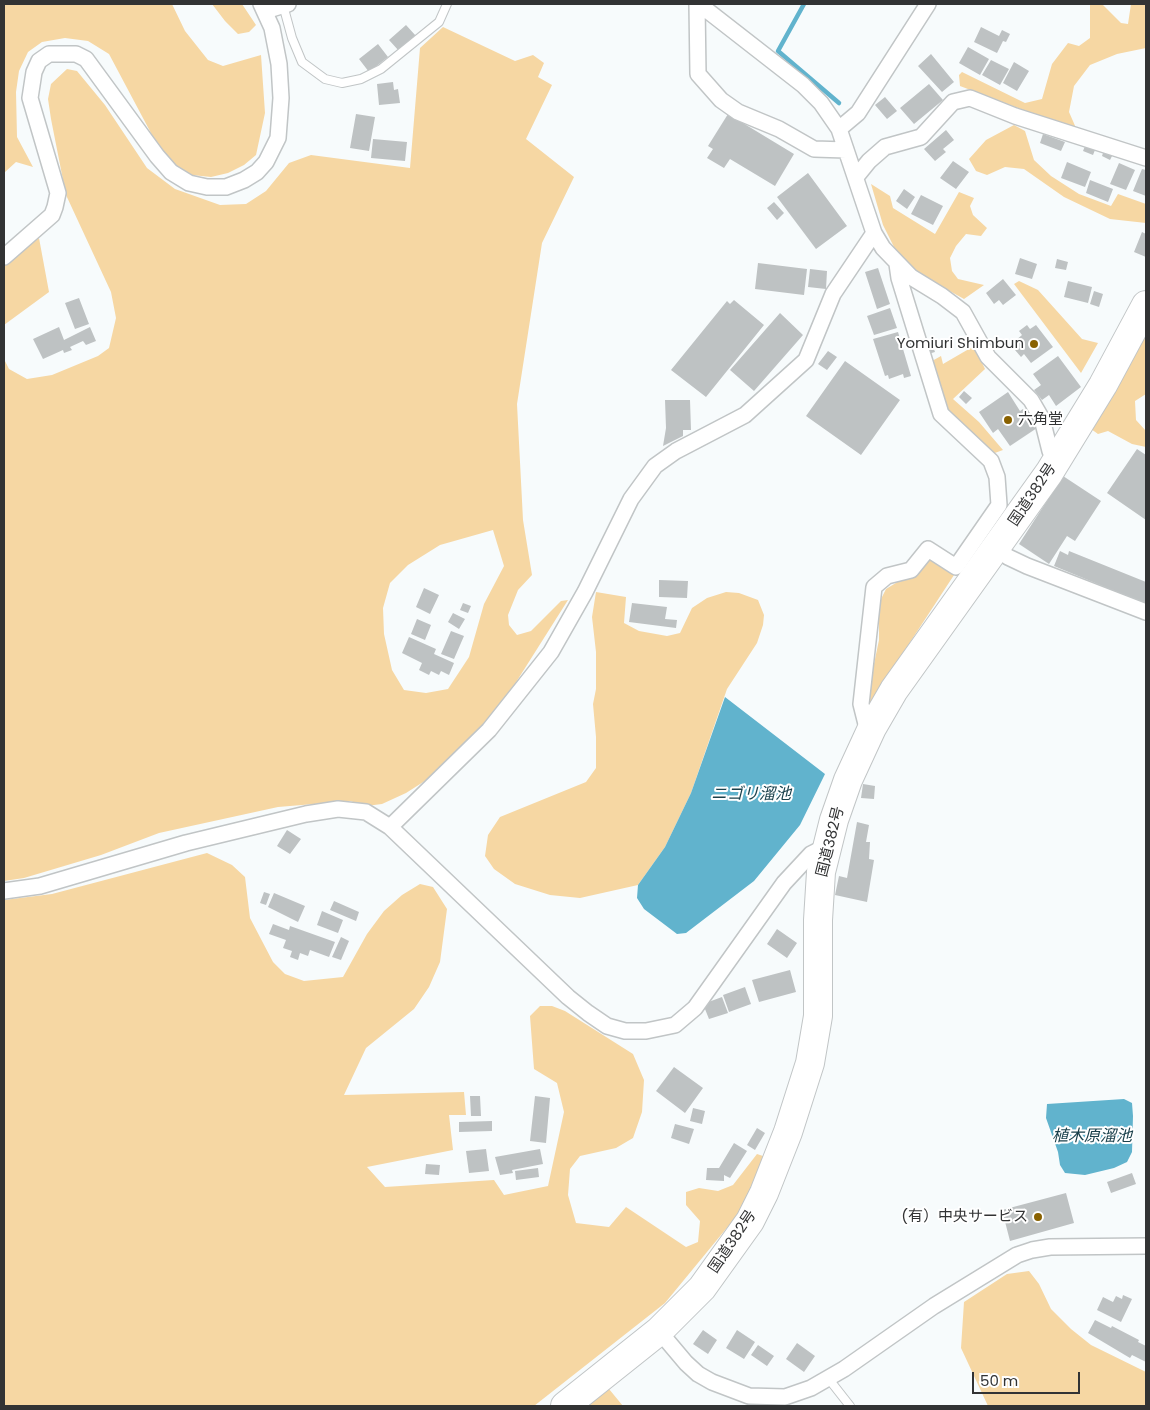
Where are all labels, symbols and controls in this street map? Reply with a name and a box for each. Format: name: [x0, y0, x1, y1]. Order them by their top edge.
place label: Yomiuri Shimbun: [897, 335, 1024, 353]
marker: Yomiuri Shimbun: [1028, 338, 1040, 350]
place label: 六角堂: [1018, 411, 1063, 429]
marker: 六角堂: [1002, 414, 1014, 426]
street label: 国道382号: [1005, 460, 1061, 530]
water label: ニゴリ溜池: [711, 785, 791, 805]
street label: 国道382号: [814, 805, 848, 879]
water label: 植木原溜池: [1052, 1127, 1132, 1147]
street label: 国道382号: [705, 1207, 761, 1277]
place label: (有）中央サービス: [901, 1208, 1028, 1226]
marker: (有）中央サービス: [1032, 1211, 1044, 1223]
scale bar: [975, 1362, 1082, 1394]
text: 50 m: [980, 1370, 1018, 1391]

